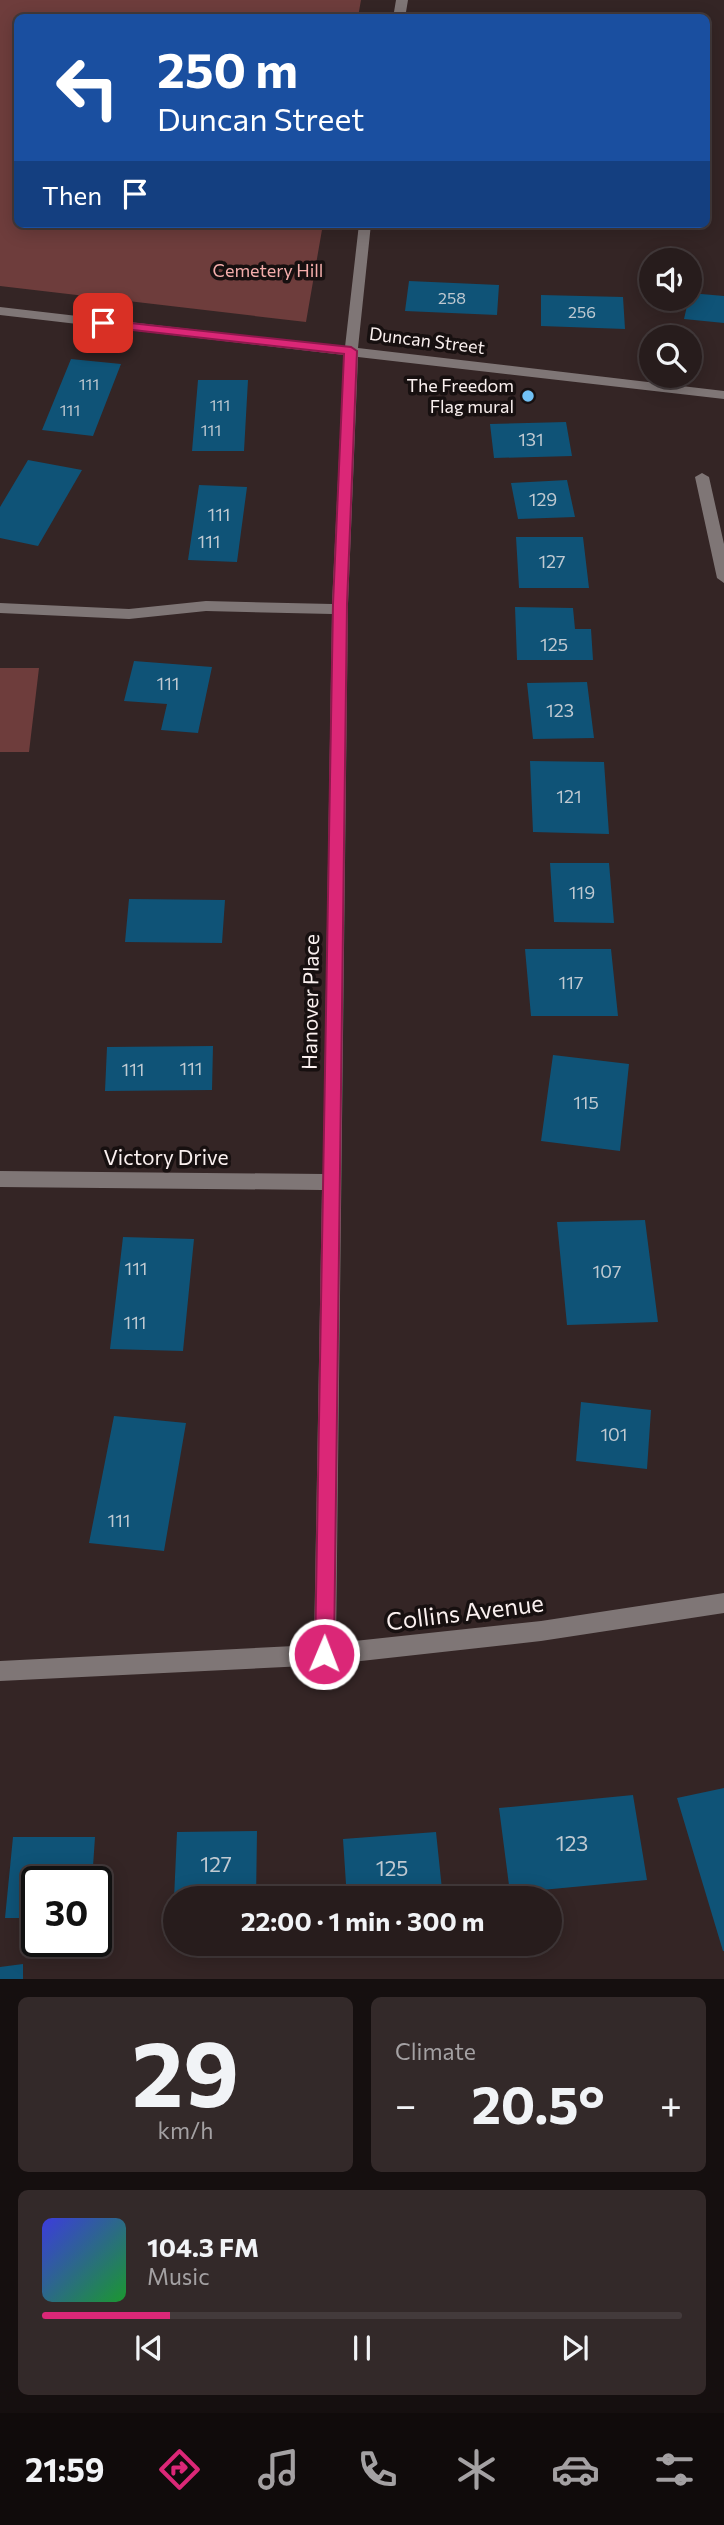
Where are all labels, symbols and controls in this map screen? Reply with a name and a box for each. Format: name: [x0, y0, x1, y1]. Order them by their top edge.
text: 250 m: [157, 38, 298, 98]
icon: left: [42, 42, 133, 133]
text: Duncan Street: [157, 98, 364, 138]
icon: arrive: [116, 175, 154, 213]
text: Then: [42, 179, 102, 210]
map controls: [639, 248, 702, 388]
button: sound: [639, 248, 702, 311]
park label: Cemetery Hill: [213, 259, 323, 281]
house number: 258: [438, 288, 466, 307]
pin: [73, 293, 133, 353]
house number: 256: [568, 302, 596, 321]
icon: arrive: [84, 304, 122, 342]
street label: Duncan Street: [368, 322, 486, 358]
button: search: [639, 325, 702, 388]
house number: 111: [79, 374, 99, 393]
place label: The Freedom Flag mural: [406, 374, 514, 417]
marker: The Freedom Flag mural: [520, 388, 536, 404]
house number: 111: [210, 395, 230, 414]
house number: 111: [60, 400, 80, 419]
house number: 111: [201, 420, 221, 439]
house number: 131: [518, 428, 544, 450]
house number: 129: [529, 488, 557, 510]
house number: 111: [207, 503, 231, 525]
house number: 111: [197, 530, 221, 552]
house number: 127: [538, 550, 566, 572]
house number: 125: [540, 633, 568, 655]
house number: 111: [156, 672, 180, 694]
house number: 123: [546, 699, 574, 721]
house number: 121: [556, 785, 582, 807]
house number: 119: [569, 881, 595, 903]
street label: Hanover Place: [296, 934, 323, 1070]
house number: 117: [559, 971, 583, 993]
house number: 111: [179, 1057, 203, 1079]
house number: 111: [121, 1058, 145, 1080]
house number: 115: [573, 1091, 599, 1113]
street label: Victory Drive: [103, 1144, 229, 1169]
house number: 111: [124, 1257, 148, 1279]
house number: 107: [593, 1260, 621, 1282]
house number: 111: [123, 1311, 147, 1333]
house number: 101: [600, 1423, 628, 1445]
house number: 111: [107, 1509, 131, 1531]
street label: Collins Avenue: [384, 1587, 545, 1636]
position arrow: [287, 1617, 361, 1691]
house number: 123: [556, 1830, 588, 1855]
house number: 127: [200, 1851, 232, 1876]
house number: 125: [376, 1855, 408, 1880]
speed limit sign: 30: [21, 1866, 112, 1957]
text: 22:00 · 1 min · 300 m: [241, 1905, 484, 1936]
text: 29: [132, 2014, 239, 2126]
text: Climate: [395, 2037, 476, 2065]
text: 20.5°: [471, 2071, 605, 2135]
text: −: [395, 2080, 417, 2127]
text: +: [660, 2080, 682, 2127]
text: km/h: [158, 2116, 213, 2144]
text: 104.3 FM: [147, 2231, 259, 2262]
text: Music: [147, 2262, 210, 2290]
icon: previous: [130, 2329, 168, 2367]
icon: pause: [343, 2329, 381, 2367]
icon: next: [556, 2329, 594, 2367]
icon: directions: [155, 2445, 204, 2494]
icon: music: [254, 2445, 303, 2494]
icon: phone: [353, 2445, 402, 2494]
icon: climate: [452, 2445, 501, 2494]
icon: car: [551, 2445, 600, 2494]
icon: filters: [650, 2445, 699, 2494]
text: 21:59: [25, 2449, 105, 2489]

